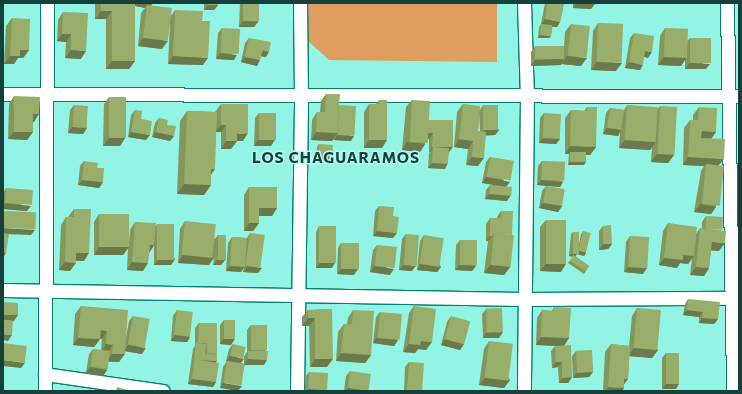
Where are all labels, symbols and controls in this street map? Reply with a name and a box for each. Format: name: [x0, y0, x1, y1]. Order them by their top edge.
district label: LOS CHAGUARAMOS: [252, 149, 420, 167]

